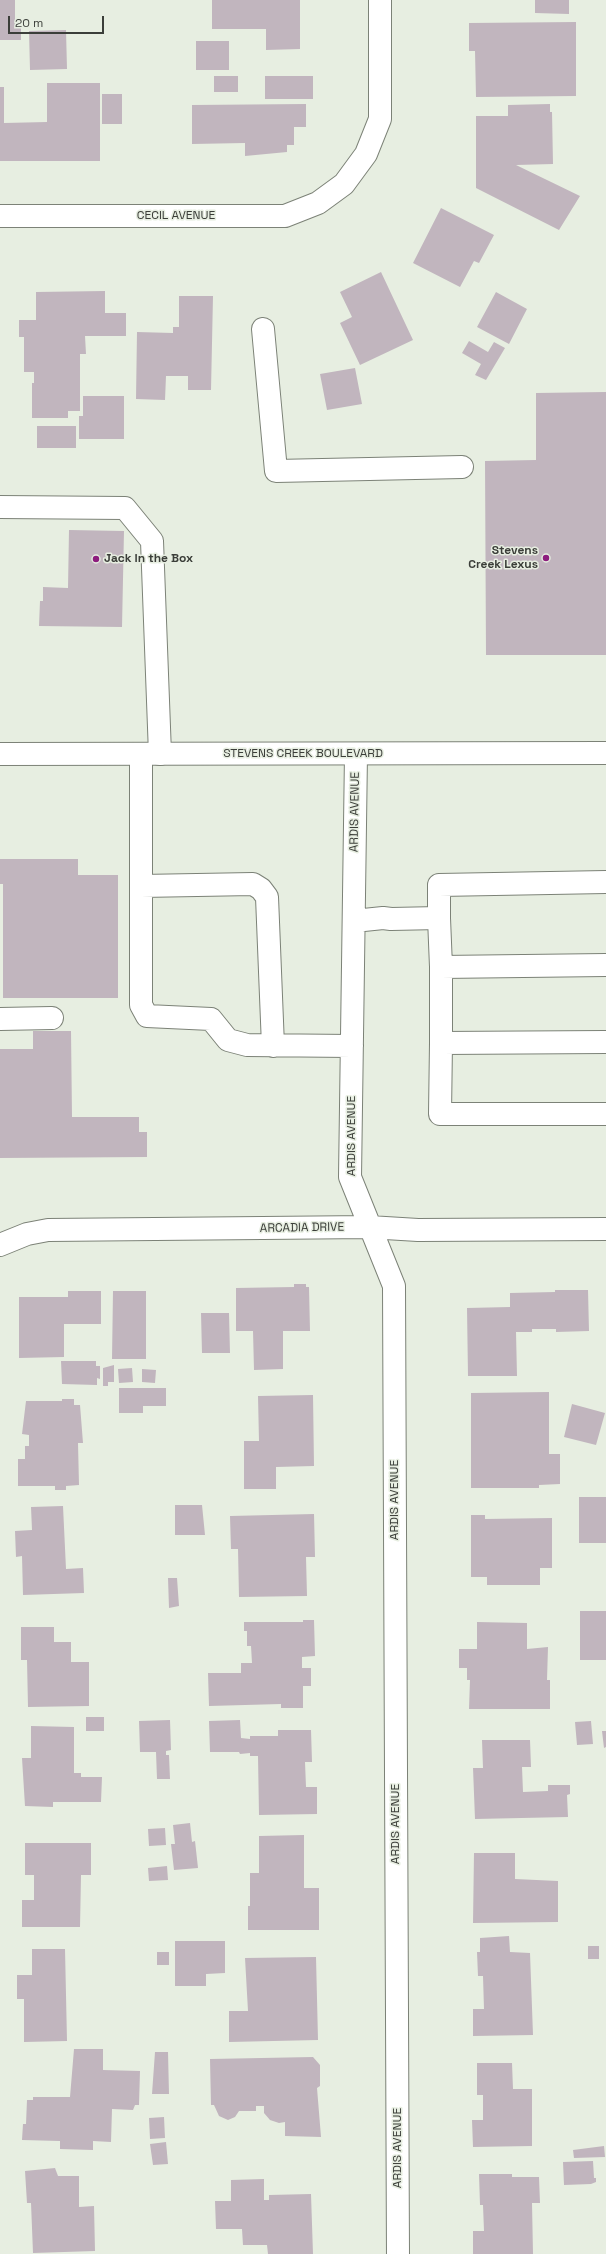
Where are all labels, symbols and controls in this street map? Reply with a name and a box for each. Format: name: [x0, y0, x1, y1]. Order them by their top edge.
scale bar: [10, 8, 106, 34]
text: 20 m: [15, 15, 43, 31]
street label: CECIL AVENUE: [137, 209, 215, 223]
place label: Stevens Creek Lexus: [468, 544, 538, 572]
place label: Jack in the Box: [104, 552, 193, 566]
marker: Stevens Creek Lexus: [541, 553, 551, 563]
marker: Jack in the Box: [91, 554, 101, 564]
street label: STEVENS CREEK BOULEVARD: [223, 747, 383, 761]
street label: ARDIS AVENUE: [347, 772, 363, 852]
street label: ARDIS AVENUE: [345, 1096, 359, 1176]
street label: ARCADIA DRIVE: [260, 1220, 344, 1236]
street label: ARDIS AVENUE: [388, 1460, 402, 1540]
street label: ARDIS AVENUE: [389, 1784, 403, 1864]
street label: ARDIS AVENUE: [391, 2108, 405, 2188]

